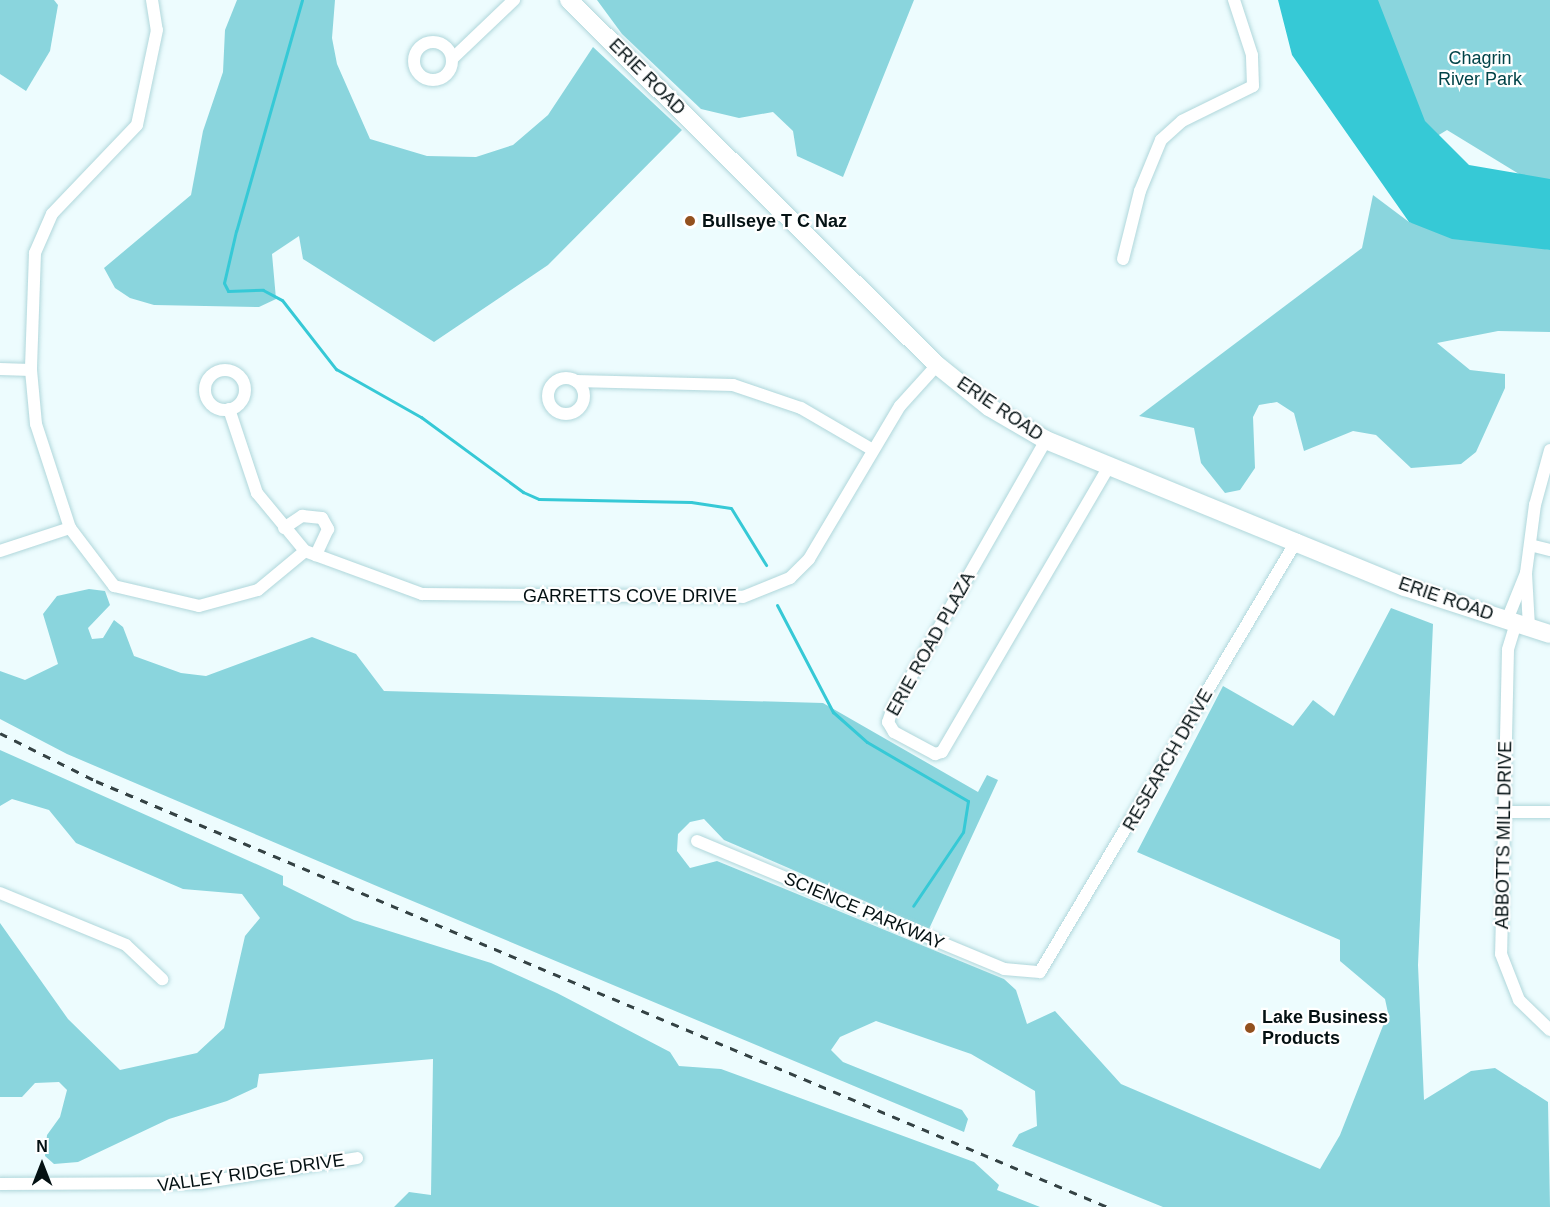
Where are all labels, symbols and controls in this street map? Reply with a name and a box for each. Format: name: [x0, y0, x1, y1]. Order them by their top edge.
street label: ERIE ROAD: [604, 34, 690, 120]
park label: Chagrin River Park: [1438, 48, 1522, 90]
place label: Bullseye T C Naz: [702, 210, 847, 232]
marker: Bullseye T C Naz: [683, 214, 697, 228]
street label: ERIE ROAD: [953, 372, 1047, 446]
street label: ERIE ROAD PLAZA: [883, 568, 979, 720]
street label: ERIE ROAD: [1396, 573, 1496, 625]
street label: GARRETTS COVE DRIVE: [523, 585, 737, 607]
street label: RESEARCH DRIVE: [1119, 685, 1217, 835]
street label: ABBOTTS MILL DRIVE: [1492, 740, 1516, 930]
street label: SCIENCE PARKWAY: [781, 868, 947, 954]
place label: Lake Business Products: [1262, 1007, 1388, 1050]
marker: Lake Business Products: [1243, 1021, 1257, 1035]
north arrow: [12, 1135, 72, 1195]
text: N: [36, 1138, 48, 1155]
street label: VALLEY RIDGE DRIVE: [156, 1149, 346, 1197]

